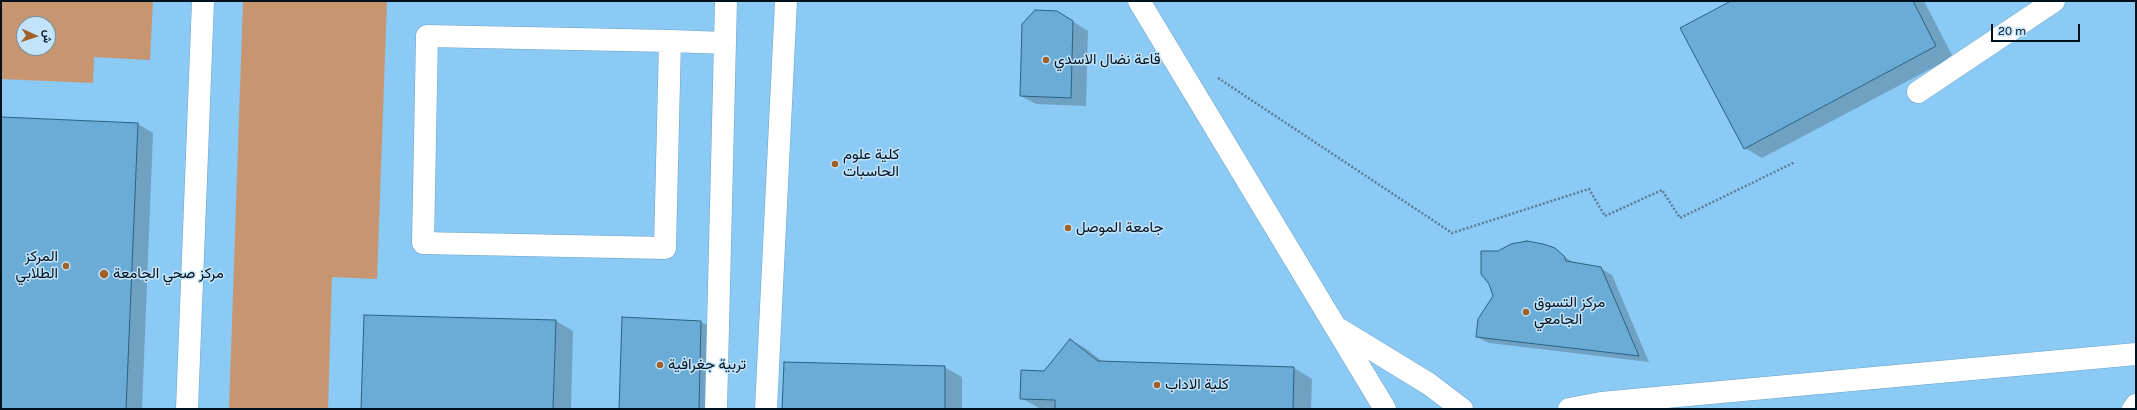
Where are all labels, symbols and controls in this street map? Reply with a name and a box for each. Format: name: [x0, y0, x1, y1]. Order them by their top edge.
north arrow: [16, 16, 56, 56]
scale bar: [1993, 16, 2082, 42]
text: 20 m: [1998, 24, 2026, 38]
text: ش: [41, 30, 54, 44]
place label: قاعة نضال الاسدي: [1054, 51, 1161, 69]
marker: قاعة نضال الاسدي: [1041, 55, 1051, 65]
place label: كلية علوم الحاسبات: [843, 146, 899, 181]
marker: كلية علوم الحاسبات: [830, 159, 840, 169]
place label: جامعة الموصل: [1076, 219, 1164, 237]
marker: جامعة الموصل: [1063, 223, 1073, 233]
place label: المركز الطلابي: [15, 248, 58, 283]
marker: المركز الطلابي: [61, 261, 71, 271]
place label: مركز صحي الجامعة: [113, 265, 224, 283]
marker: مركز صحي الجامعة: [98, 268, 110, 280]
place label: مركز التسوق الجامعي: [1534, 294, 1605, 329]
marker: مركز التسوق الجامعي: [1521, 307, 1531, 317]
place label: تربية جغرافية: [668, 356, 746, 374]
marker: تربية جغرافية: [655, 360, 665, 370]
place label: كلية الاداب: [1165, 376, 1229, 394]
marker: كلية الاداب: [1152, 380, 1162, 390]

